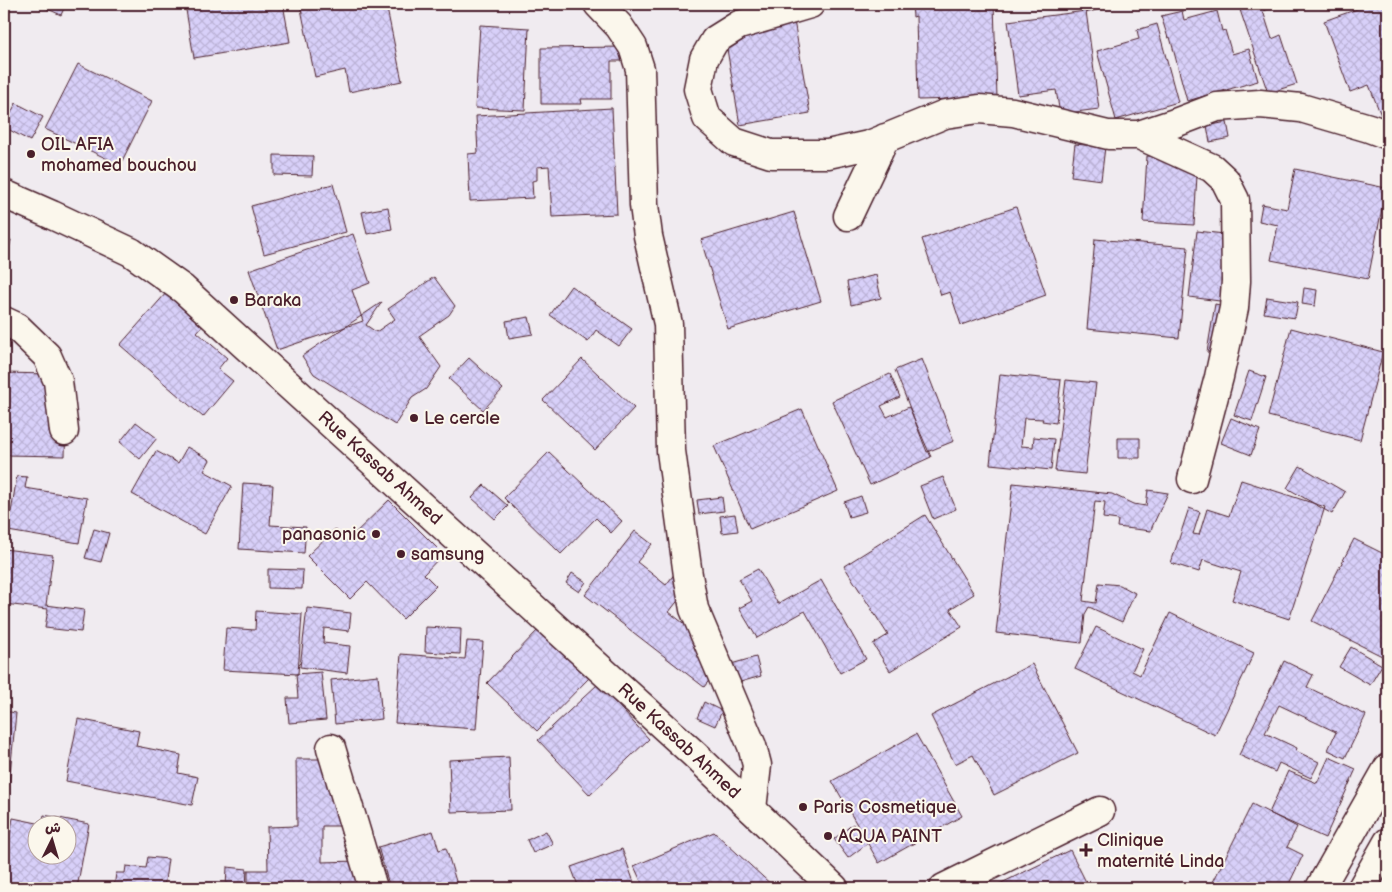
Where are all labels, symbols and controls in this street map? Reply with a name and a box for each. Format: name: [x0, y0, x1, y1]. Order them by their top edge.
place label: OIL AFIA mohamed bouchou: [41, 134, 197, 176]
marker: OIL AFIA mohamed bouchou: [25, 148, 37, 160]
place label: Baraka: [244, 290, 302, 311]
marker: Baraka: [228, 294, 240, 306]
street label: Rue Kassab Ahmed: [314, 407, 446, 529]
place label: Le cercle: [424, 408, 500, 429]
marker: Le cercle: [408, 412, 420, 424]
place label: panasonic: [282, 524, 366, 545]
marker: panasonic: [370, 528, 382, 540]
place label: samsung: [411, 544, 484, 565]
marker: samsung: [395, 548, 407, 560]
street label: Rue Kassab Ahmed: [613, 679, 745, 803]
place label: Paris Cosmetique: [813, 797, 957, 818]
marker: Paris Cosmetique: [797, 801, 809, 813]
north arrow: [28, 814, 78, 864]
text: ش: [45, 818, 62, 837]
place label: AQUA PAINT: [838, 826, 942, 847]
marker: AQUA PAINT: [822, 830, 834, 842]
place label: Clinique maternité Linda: [1097, 830, 1225, 872]
marker: Clinique maternité Linda: [1079, 843, 1093, 857]

